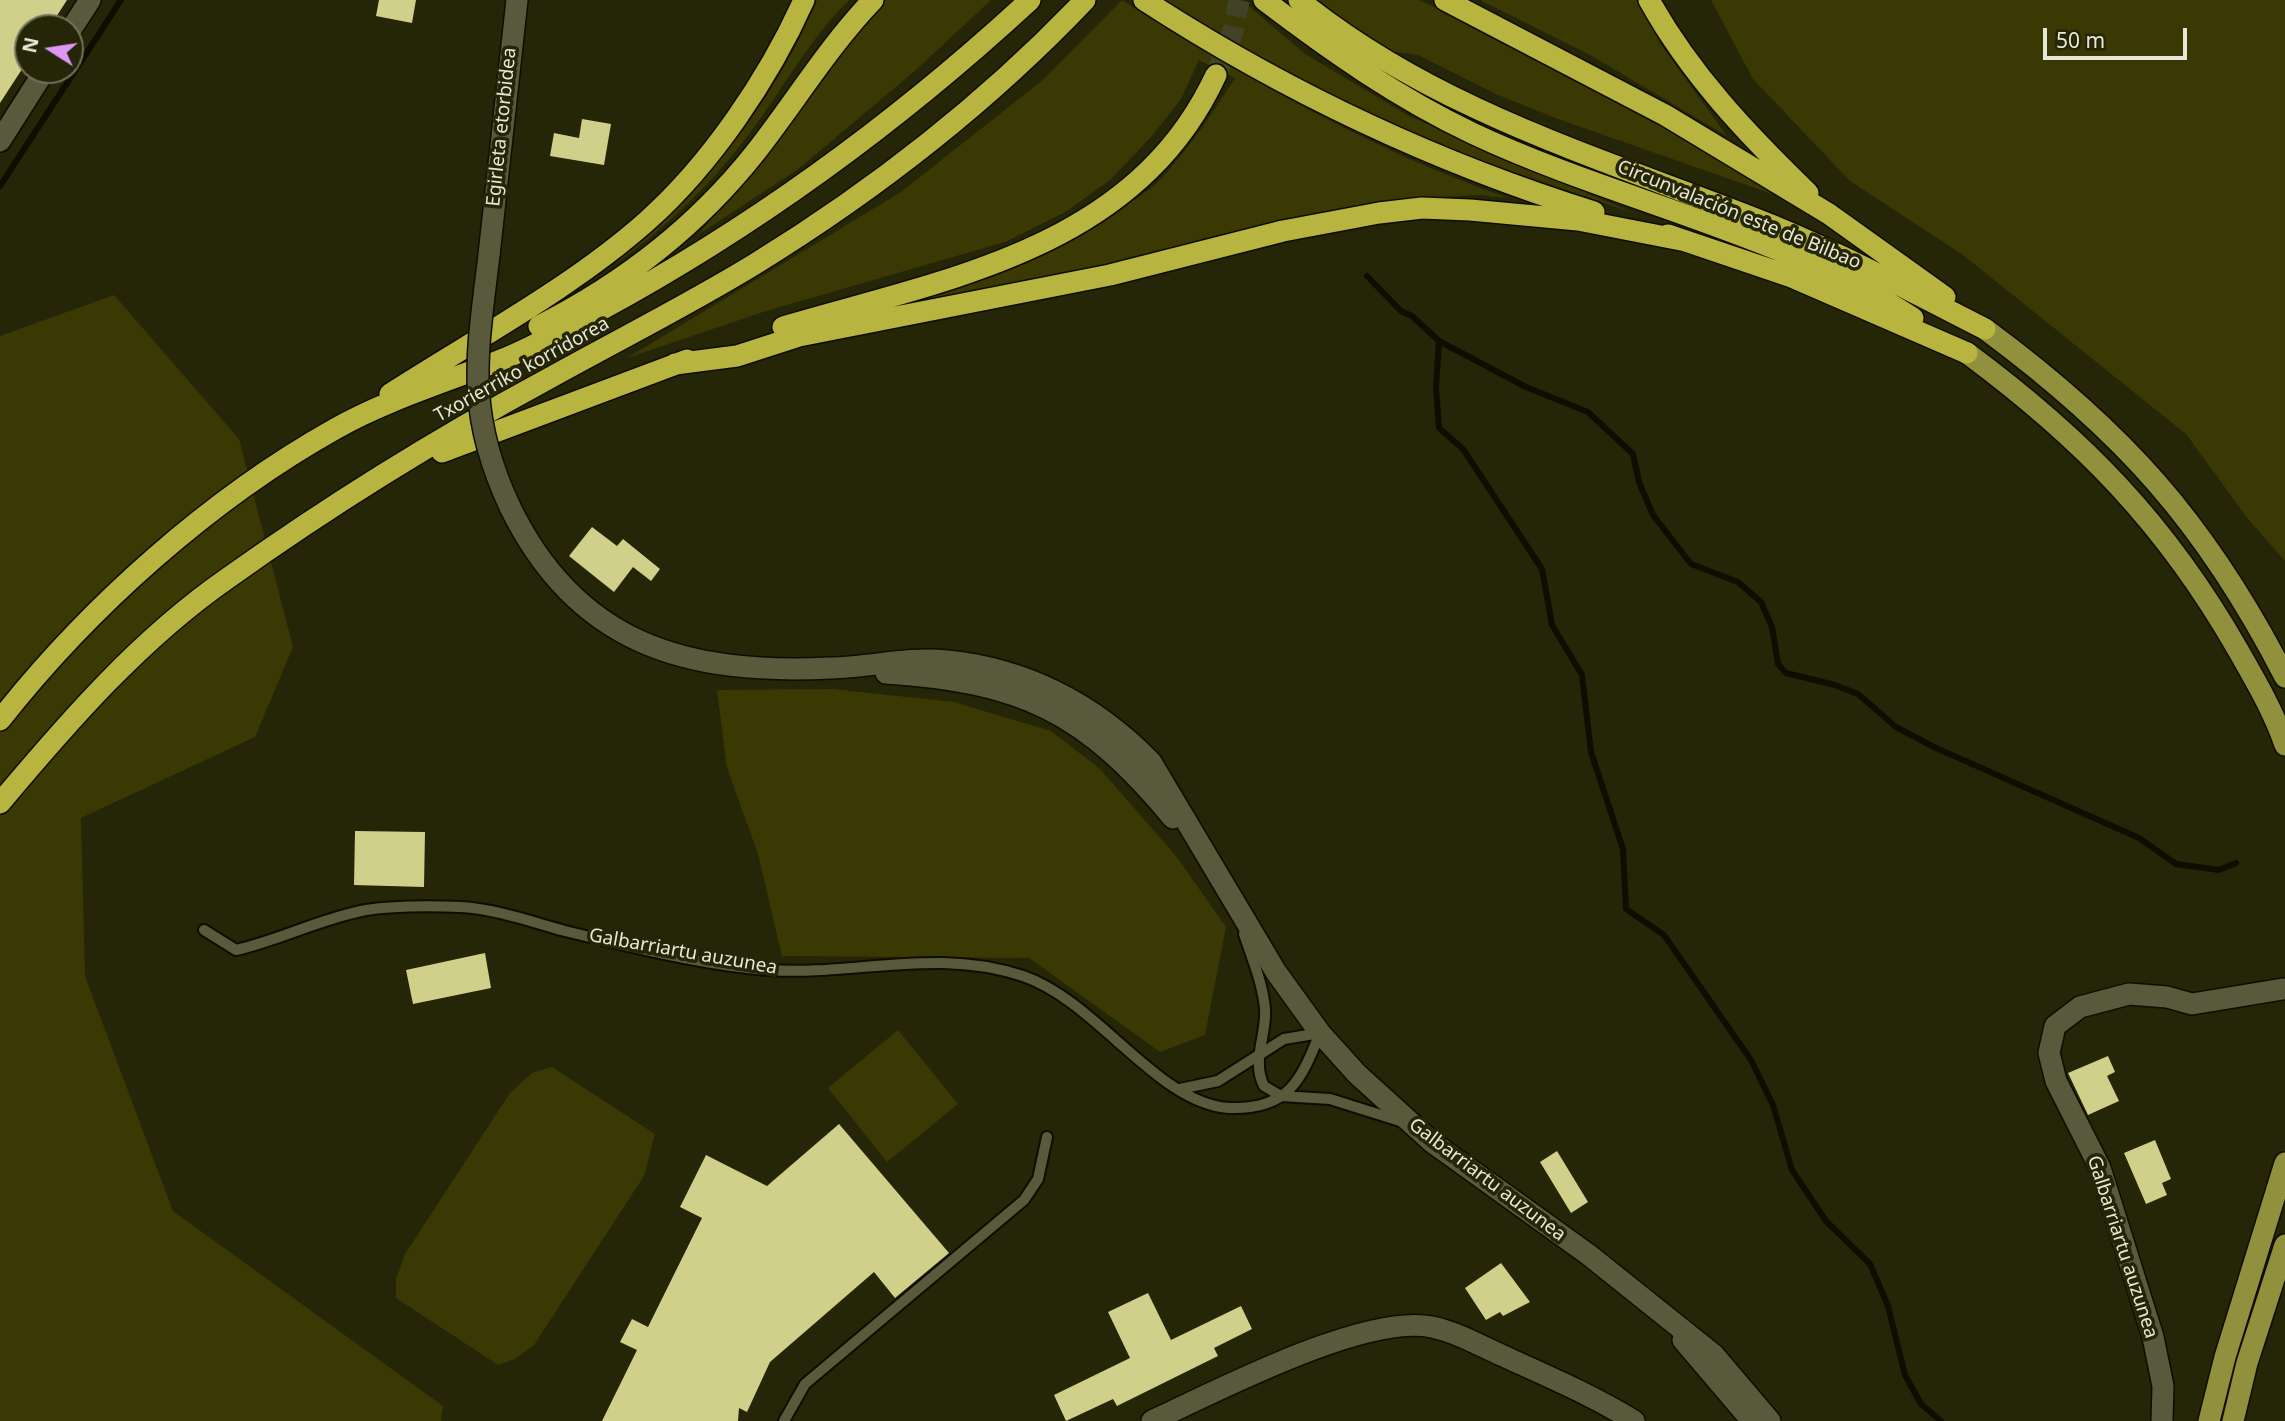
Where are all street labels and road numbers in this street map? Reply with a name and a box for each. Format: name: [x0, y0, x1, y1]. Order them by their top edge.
street label: Egirleta etorbidea: [482, 46, 522, 208]
street label: Circunvalación este de Bilbao: [1614, 156, 1864, 274]
street label: Txorierriko korridorea: [431, 312, 613, 428]
street label: Galbarriartu auzunea: [587, 924, 779, 980]
street label: Galbarriartu auzunea: [1404, 1114, 1570, 1246]
street label: Galbarriartu auzunea: [2082, 1153, 2162, 1341]

